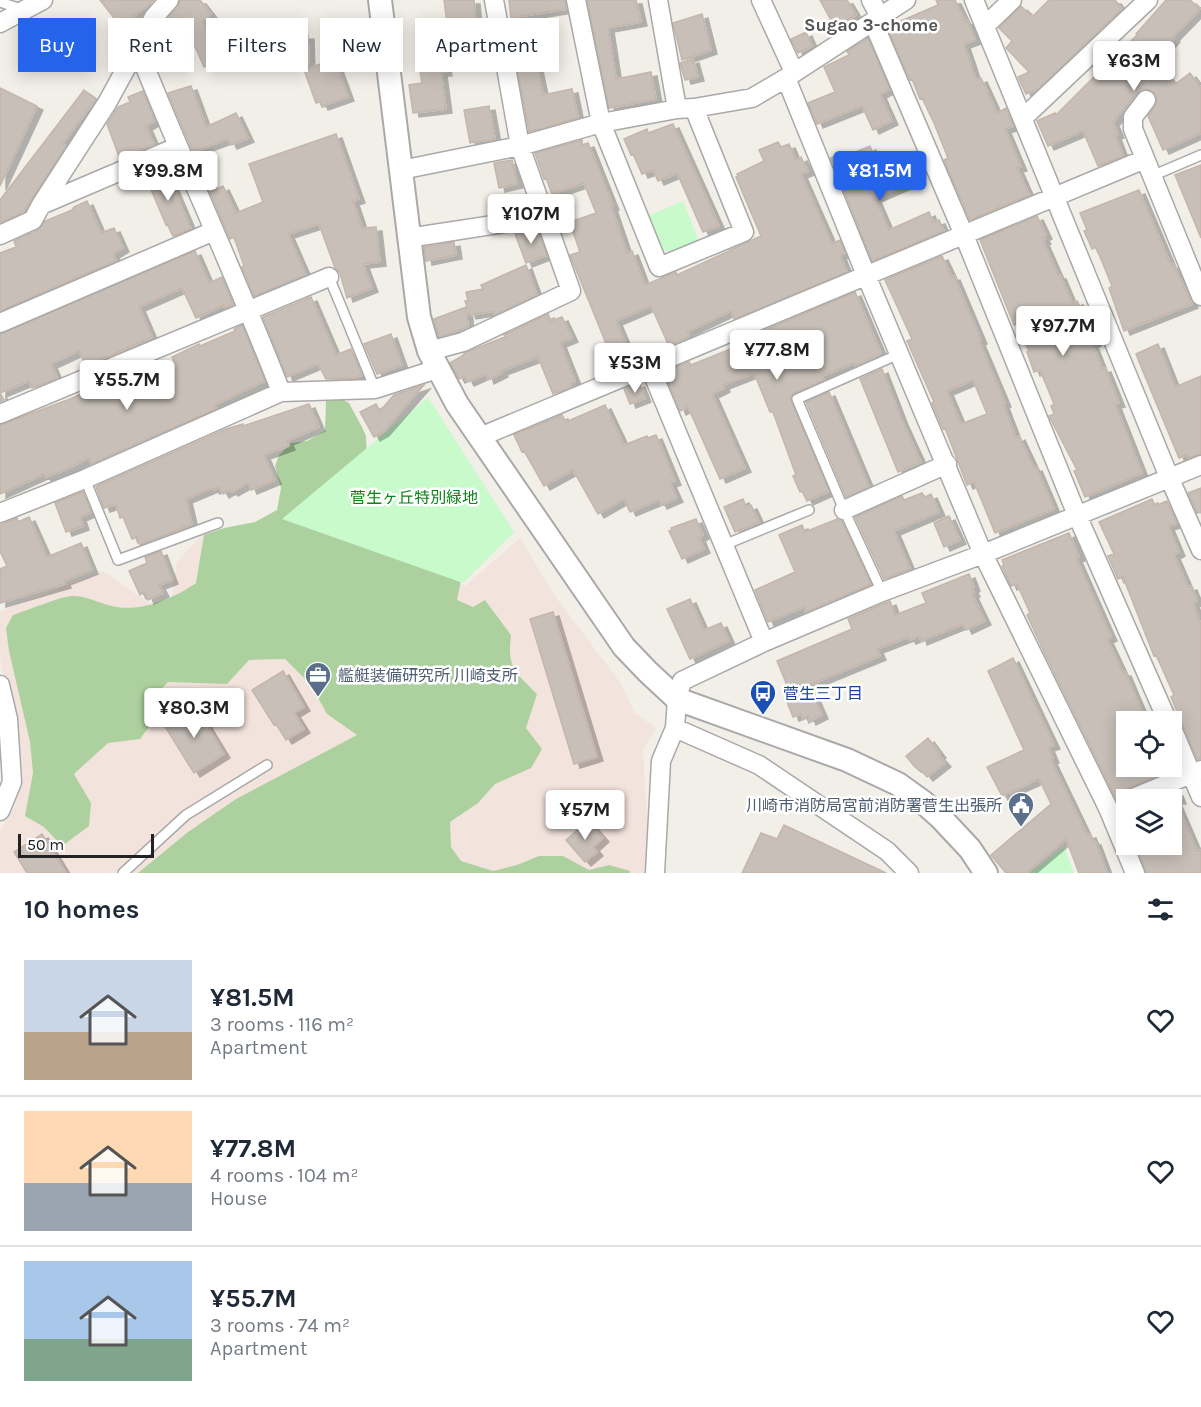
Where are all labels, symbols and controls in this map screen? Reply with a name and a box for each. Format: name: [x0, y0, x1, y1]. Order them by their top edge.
district label: Sugao 3-chome: [804, 14, 938, 36]
chip: Buy: [18, 18, 96, 72]
chip: Rent: [108, 18, 194, 72]
chip: Filters: [206, 18, 308, 72]
chip: New: [320, 18, 403, 72]
chip: Apartment: [415, 18, 559, 72]
pin: ¥63M: [1098, 41, 1170, 92]
text: ¥63M: [1107, 49, 1161, 72]
pin: ¥99.8M: [119, 151, 217, 202]
pin: ¥81.5M: [831, 151, 929, 202]
text: ¥99.8M: [133, 159, 203, 182]
text: ¥81.5M: [847, 159, 913, 182]
pin: ¥107M: [489, 194, 573, 245]
text: ¥107M: [502, 202, 560, 225]
pin: ¥97.7M: [1014, 306, 1112, 357]
text: ¥97.7M: [1030, 314, 1096, 337]
pin: ¥77.8M: [728, 330, 826, 381]
text: ¥77.8M: [744, 338, 810, 361]
pin: ¥53M: [599, 343, 671, 394]
text: ¥53M: [608, 351, 662, 374]
pin: ¥55.7M: [78, 360, 176, 411]
text: ¥55.7M: [94, 368, 160, 391]
park label: 菅生ヶ丘特別緑地: [350, 488, 478, 507]
office icon: 艦艇装備研究所 川崎支所: [303, 660, 333, 698]
place label: 艦艇装備研究所 川崎支所: [338, 666, 518, 685]
bus stop icon: 菅生三丁目: [748, 678, 778, 716]
place label: 菅生三丁目: [783, 684, 863, 703]
pin: ¥80.3M: [145, 688, 243, 739]
text: ¥80.3M: [158, 696, 230, 719]
map controls: [1116, 711, 1182, 855]
button: locate: [1116, 711, 1182, 777]
button: layers: [1116, 789, 1182, 855]
pin: ¥57M: [549, 790, 621, 841]
public building icon: 川崎市消防局宮前消防署菅生出張所: [1006, 790, 1036, 828]
place label: 川崎市消防局宮前消防署菅生出張所: [746, 796, 1002, 815]
text: ¥57M: [560, 798, 610, 821]
scale bar: [18, 831, 154, 858]
text: 50 m: [27, 835, 64, 854]
icon: filters: [1144, 893, 1177, 926]
text: 10 homes: [24, 894, 139, 925]
text: ¥81.5M: [210, 982, 295, 1013]
icon: home: [72, 984, 144, 1056]
icon: heart: [1144, 1004, 1177, 1037]
text: 3 rooms · 116 m²: [210, 1013, 354, 1036]
text: Apartment: [210, 1036, 308, 1059]
text: ¥77.8M: [210, 1133, 296, 1164]
icon: home: [72, 1135, 144, 1207]
icon: heart: [1144, 1155, 1177, 1188]
text: 4 rooms · 104 m²: [210, 1164, 358, 1187]
text: House: [210, 1187, 267, 1210]
text: ¥55.7M: [210, 1283, 297, 1314]
icon: home: [72, 1285, 144, 1357]
icon: heart: [1144, 1305, 1177, 1338]
text: 3 rooms · 74 m²: [210, 1314, 350, 1337]
text: Apartment: [210, 1337, 308, 1360]

